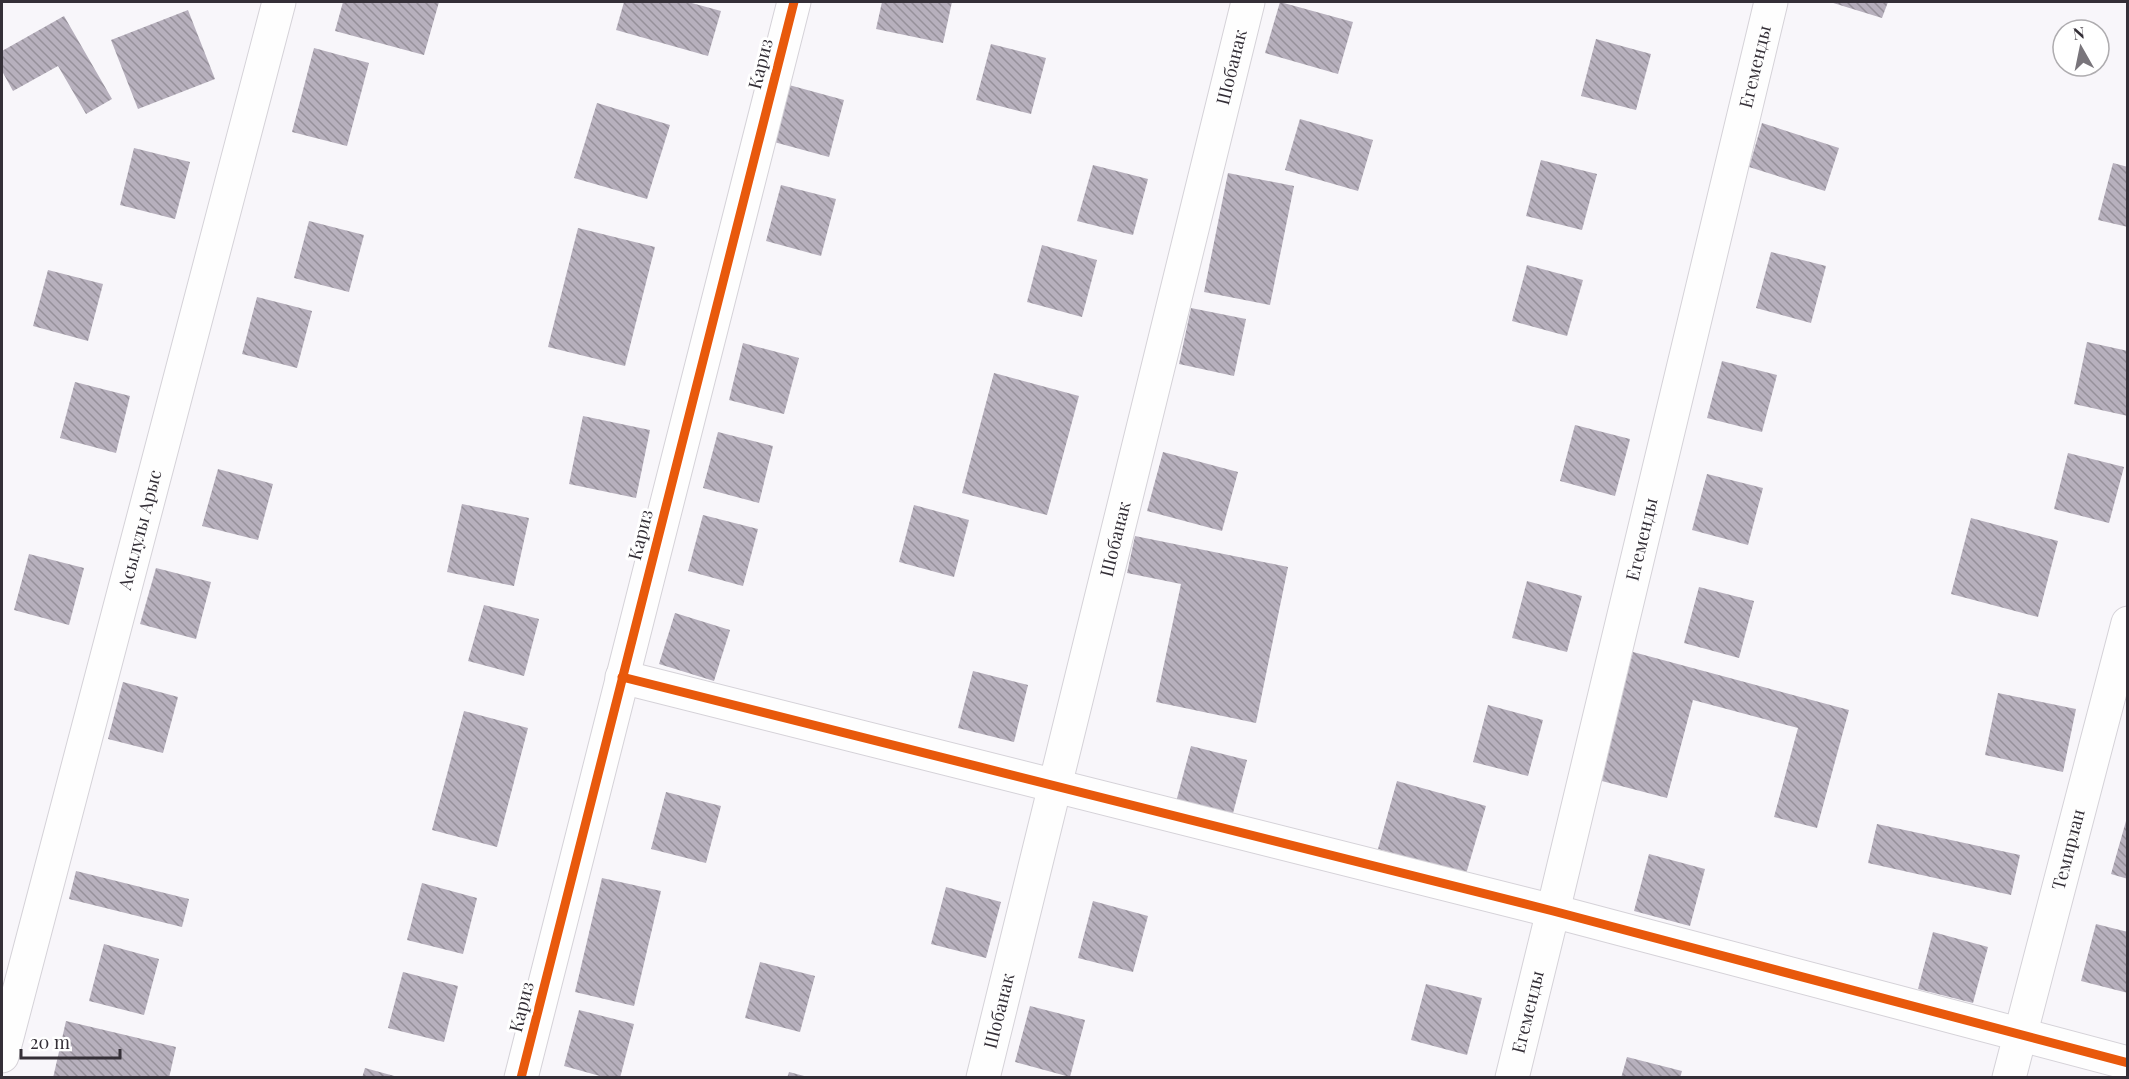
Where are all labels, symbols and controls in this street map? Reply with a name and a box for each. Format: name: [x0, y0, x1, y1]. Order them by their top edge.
north arrow: [2051, 18, 2111, 78]
text: N: [2071, 21, 2086, 44]
street label: Егеменды: [1733, 22, 1776, 111]
street label: Шобанак: [1210, 27, 1252, 107]
street label: Кариз: [742, 36, 778, 92]
street label: Асылулы Арыс: [112, 467, 167, 593]
street label: Егеменды: [1620, 495, 1663, 583]
street label: Шобанак: [1094, 499, 1136, 579]
street label: Кариз: [622, 507, 658, 563]
street label: Темирлан: [2046, 806, 2090, 893]
street label: Егеменды: [1506, 968, 1549, 1056]
street label: Шобанак: [978, 970, 1019, 1051]
street label: Кариз: [503, 979, 539, 1035]
scale bar: [21, 1022, 120, 1060]
text: 20 m: [30, 1030, 70, 1054]

